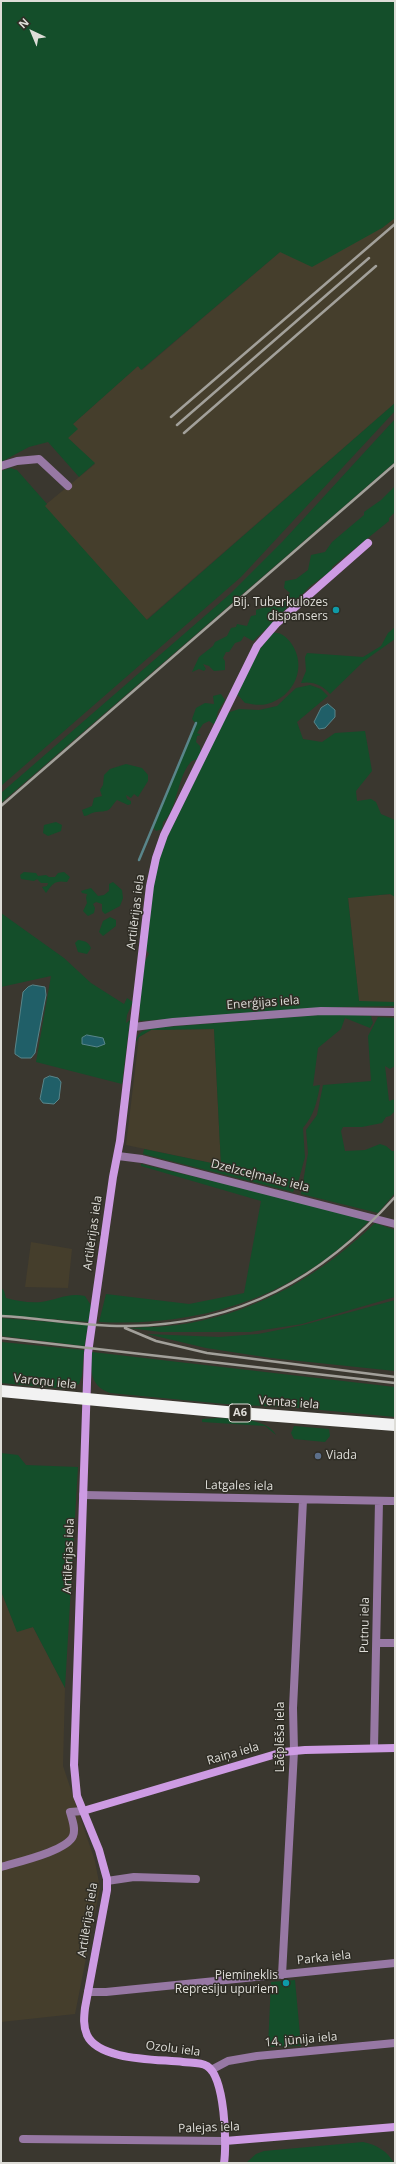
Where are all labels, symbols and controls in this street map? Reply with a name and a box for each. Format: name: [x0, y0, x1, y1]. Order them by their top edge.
north arrow: [12, 12, 52, 52]
text: N: [15, 15, 32, 32]
place label: Bij. Tuberkulozes dispansers: [233, 596, 328, 624]
marker: Bij. Tuberkulozes dispansers: [331, 605, 341, 615]
street label: Artilērijas iela: [124, 874, 148, 950]
street label: Enerģijas iela: [226, 993, 300, 1013]
street label: Dzelzceļmalas iela: [209, 1157, 311, 1195]
street label: Artilērijas iela: [81, 1195, 105, 1271]
street label: Varoņu iela: [13, 1372, 77, 1392]
street label: Ventas iela: [258, 1394, 320, 1412]
road number: A6: [229, 1404, 251, 1422]
place label: Viada: [326, 1449, 357, 1463]
marker: Viada: [313, 1451, 323, 1461]
street label: Latgales iela: [205, 1478, 273, 1494]
street label: Artilērijas iela: [60, 1518, 78, 1594]
street label: Putnu iela: [357, 1597, 373, 1653]
street label: Lāčplēša iela: [274, 1702, 288, 1772]
street label: Raiņa iela: [205, 1740, 261, 1768]
street label: Artilērijas iela: [75, 1882, 101, 1958]
street label: Parka iela: [296, 1948, 352, 1968]
place label: Piemineklis Represiju upuriem: [175, 1969, 278, 1997]
marker: Piemineklis Represiju upuriem: [281, 1978, 291, 1988]
street label: 14. jūnija iela: [264, 2030, 338, 2050]
street label: Ozolu iela: [145, 2038, 201, 2060]
street label: Palejas iela: [178, 2120, 240, 2136]

